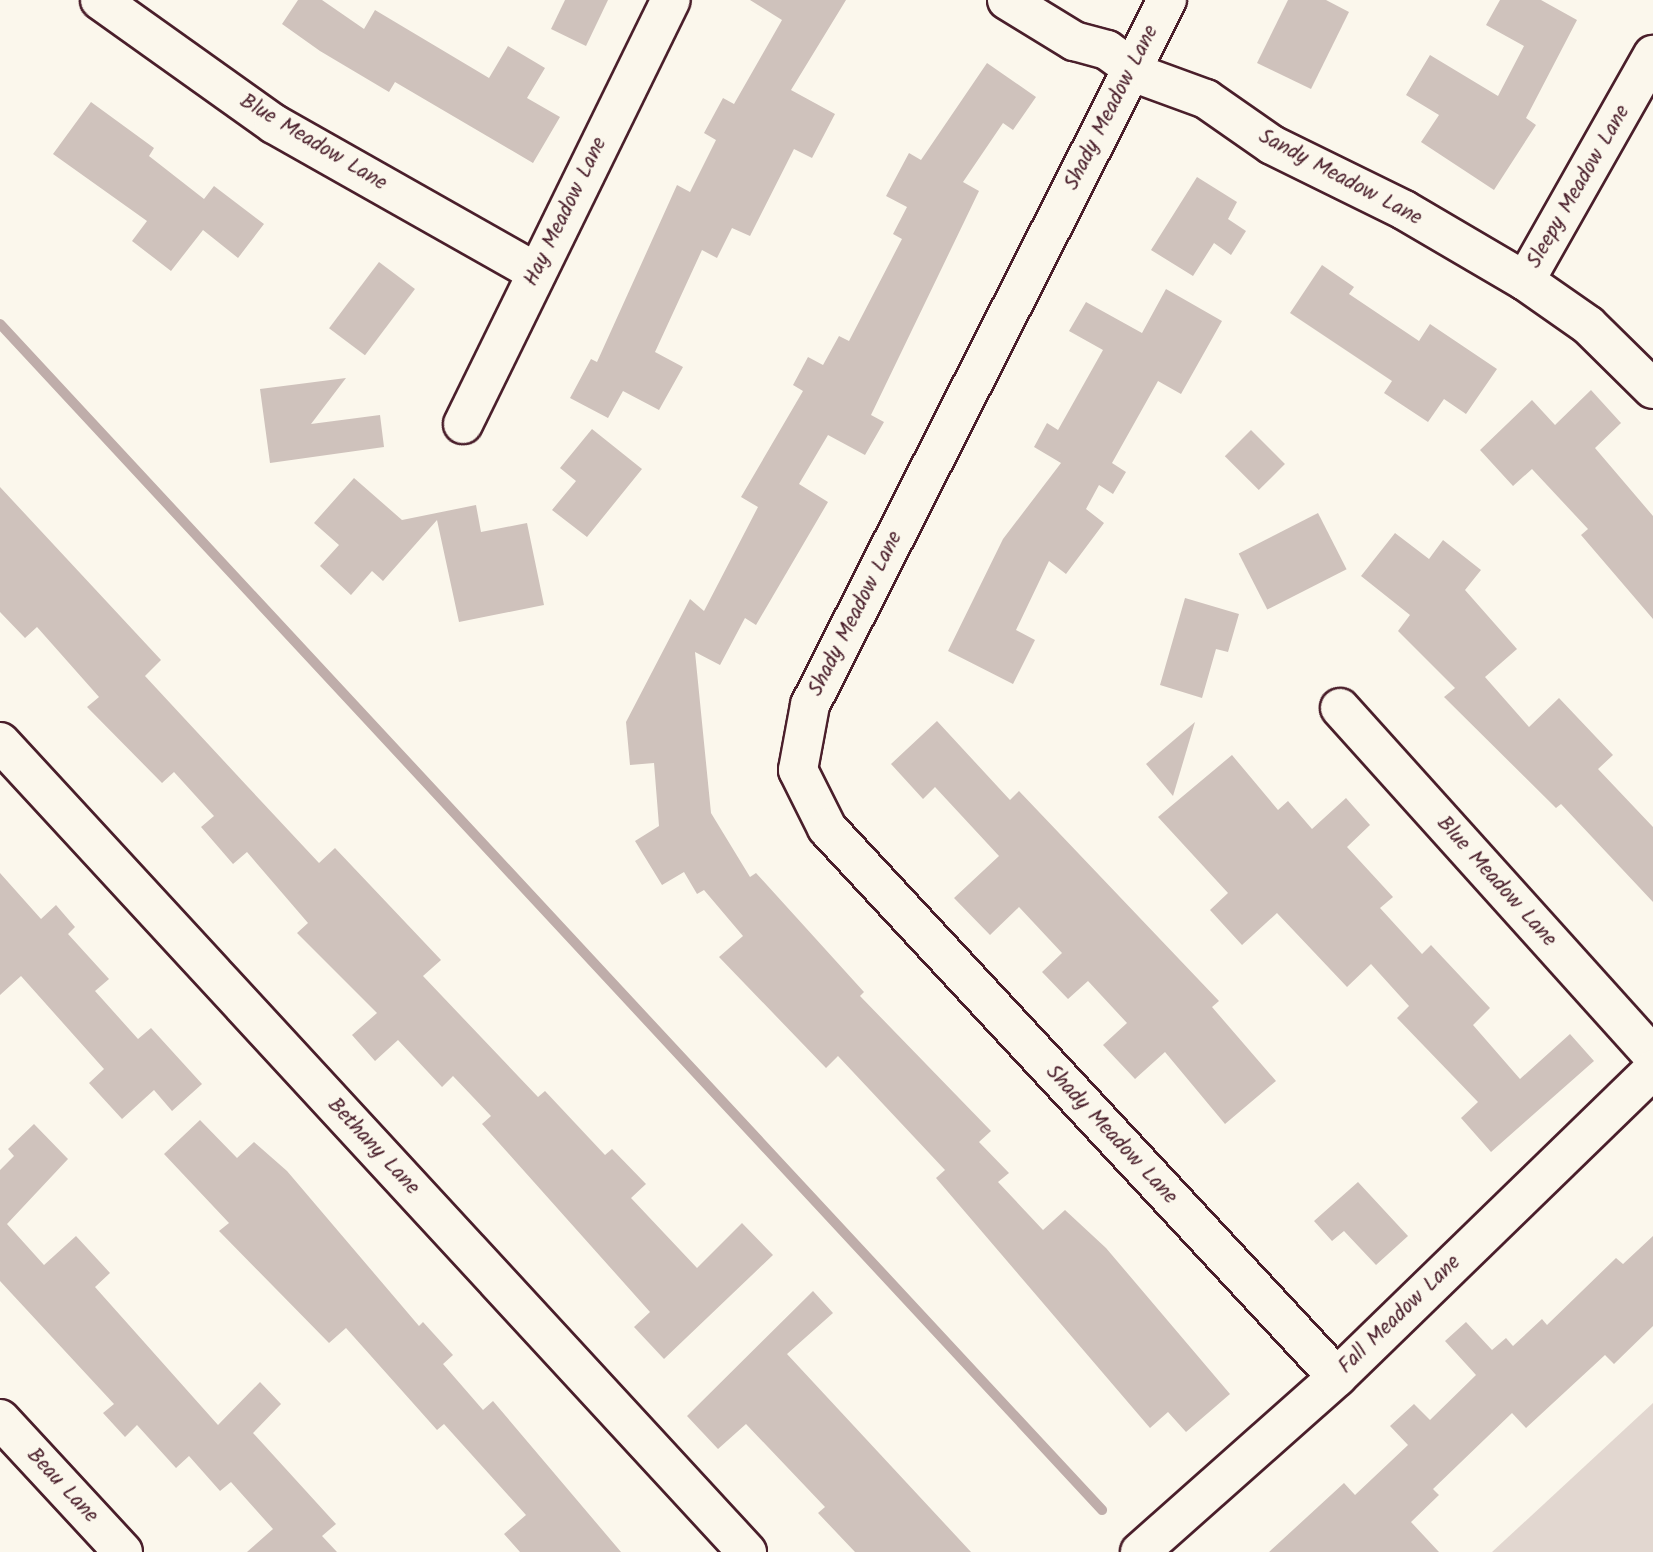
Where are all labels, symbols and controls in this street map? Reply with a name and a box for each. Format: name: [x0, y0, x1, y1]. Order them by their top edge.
street label: Shady Meadow Lane: [1060, 21, 1164, 195]
street label: Blue Meadow Lane: [235, 89, 391, 197]
street label: Sleepy Meadow Lane: [1522, 101, 1636, 273]
street label: Sandy Meadow Lane: [1254, 124, 1426, 232]
street label: Hay Meadow Lane: [519, 133, 613, 291]
street label: Shady Meadow Lane: [804, 527, 908, 701]
street label: Blue Meadow Lane: [1431, 812, 1561, 952]
street label: Shady Meadow Lane: [1040, 1060, 1182, 1210]
street label: Bethany Lane: [322, 1093, 424, 1201]
street label: Fall Meadow Lane: [1334, 1250, 1466, 1380]
street label: Beau Lane: [21, 1443, 103, 1529]

